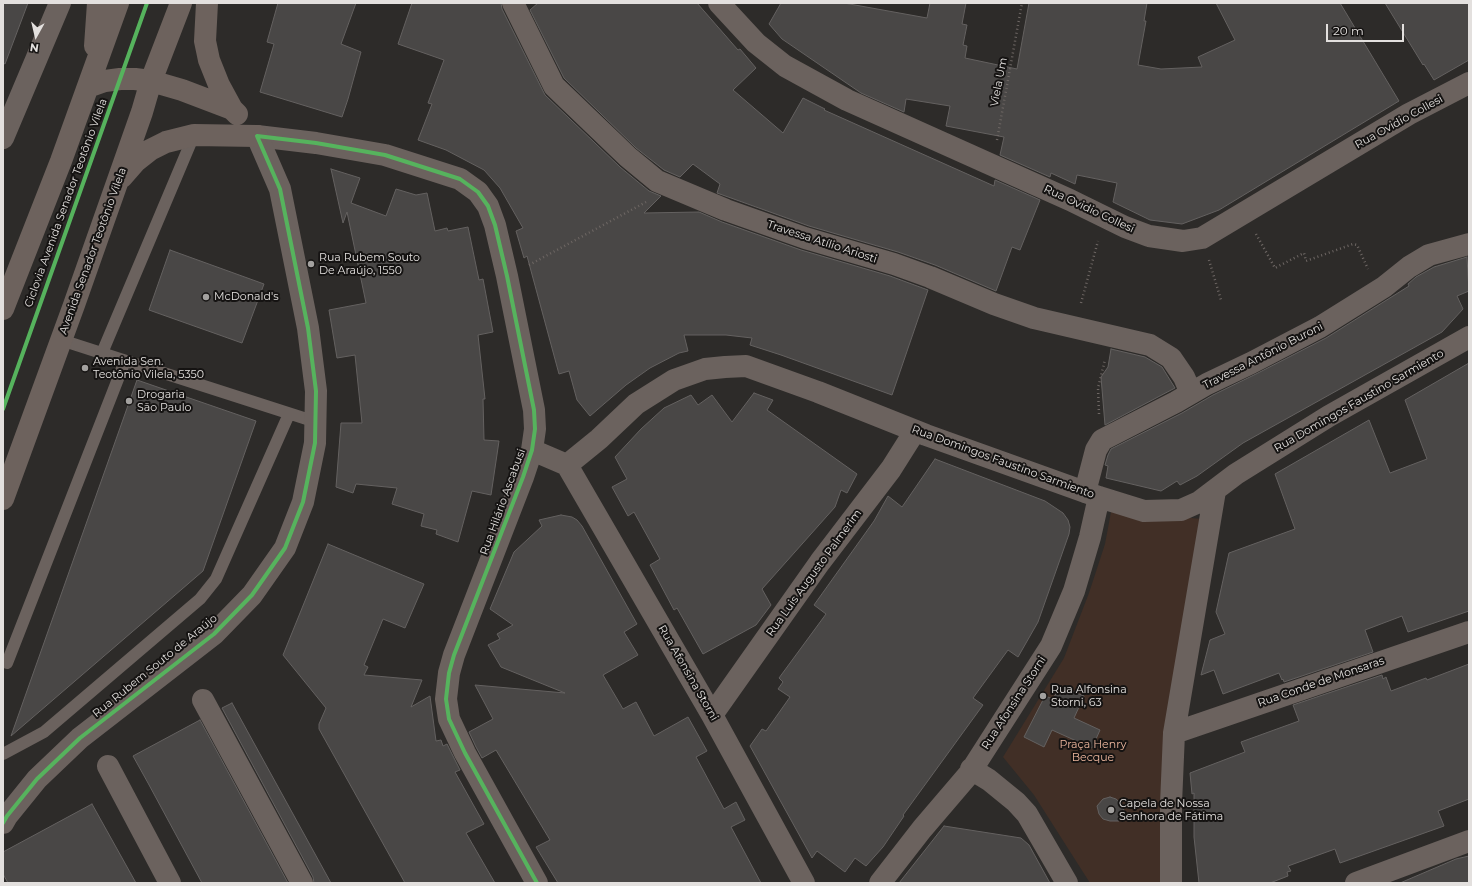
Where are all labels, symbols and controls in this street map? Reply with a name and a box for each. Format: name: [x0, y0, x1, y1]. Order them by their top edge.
north arrow: [16, 16, 56, 56]
scale bar: [1328, 16, 1406, 42]
text: 20 m: [1333, 23, 1364, 38]
text: N: [29, 40, 40, 55]
street label: Viela Um: [988, 56, 1010, 108]
street label: Rua Ovidio Collesi: [1353, 92, 1445, 152]
street label: Ciclovia Avenida Senador Teotônio Vilela: [22, 97, 110, 309]
street label: Avenida Senador Teotônio Vilela: [57, 166, 129, 336]
street label: Rua Ovidio Collesi: [1042, 182, 1136, 236]
street label: Travessa Atílio Ariosti: [765, 218, 879, 266]
place label: Rua Rubem Souto De Araújo, 1550: [319, 251, 420, 277]
marker: Rua Rubem Souto De Araújo, 1550: [306, 259, 316, 269]
place label: McDonald's: [214, 290, 279, 304]
marker: McDonald's: [201, 292, 211, 302]
street label: Travessa Antônio Buroni: [1201, 320, 1325, 392]
street label: Rua Domingos Faustino Sarmiento: [1272, 347, 1446, 455]
place label: Avenida Sen. Teotônio Vilela, 5350: [93, 355, 204, 381]
marker: Avenida Sen. Teotônio Vilela, 5350: [80, 363, 90, 373]
place label: Drogaria São Paulo: [137, 388, 192, 414]
marker: Drogaria São Paulo: [124, 396, 134, 406]
street label: Rua Domingos Faustino Sarmiento: [910, 423, 1096, 501]
street label: Rua Hilário Ascabusi: [478, 447, 528, 557]
street label: Rua Luis Augusto Palmerim: [763, 507, 865, 639]
street label: Rua Rubem Souto de Araújo: [90, 612, 220, 720]
street label: Rua Afonsina Storni: [655, 623, 721, 723]
street label: Rua Afonsina Storni: [979, 654, 1049, 752]
street label: Rua Conde de Monsaras: [1256, 654, 1386, 710]
place label: Rua Alfonsina Storni, 63: [1051, 683, 1127, 709]
marker: Rua Alfonsina Storni, 63: [1038, 691, 1048, 701]
park label: Praça Henry Becque: [1060, 738, 1126, 764]
place label: Capela de Nossa Senhora de Fátima: [1119, 797, 1223, 823]
marker: Capela de Nossa Senhora de Fátima: [1106, 805, 1116, 815]

